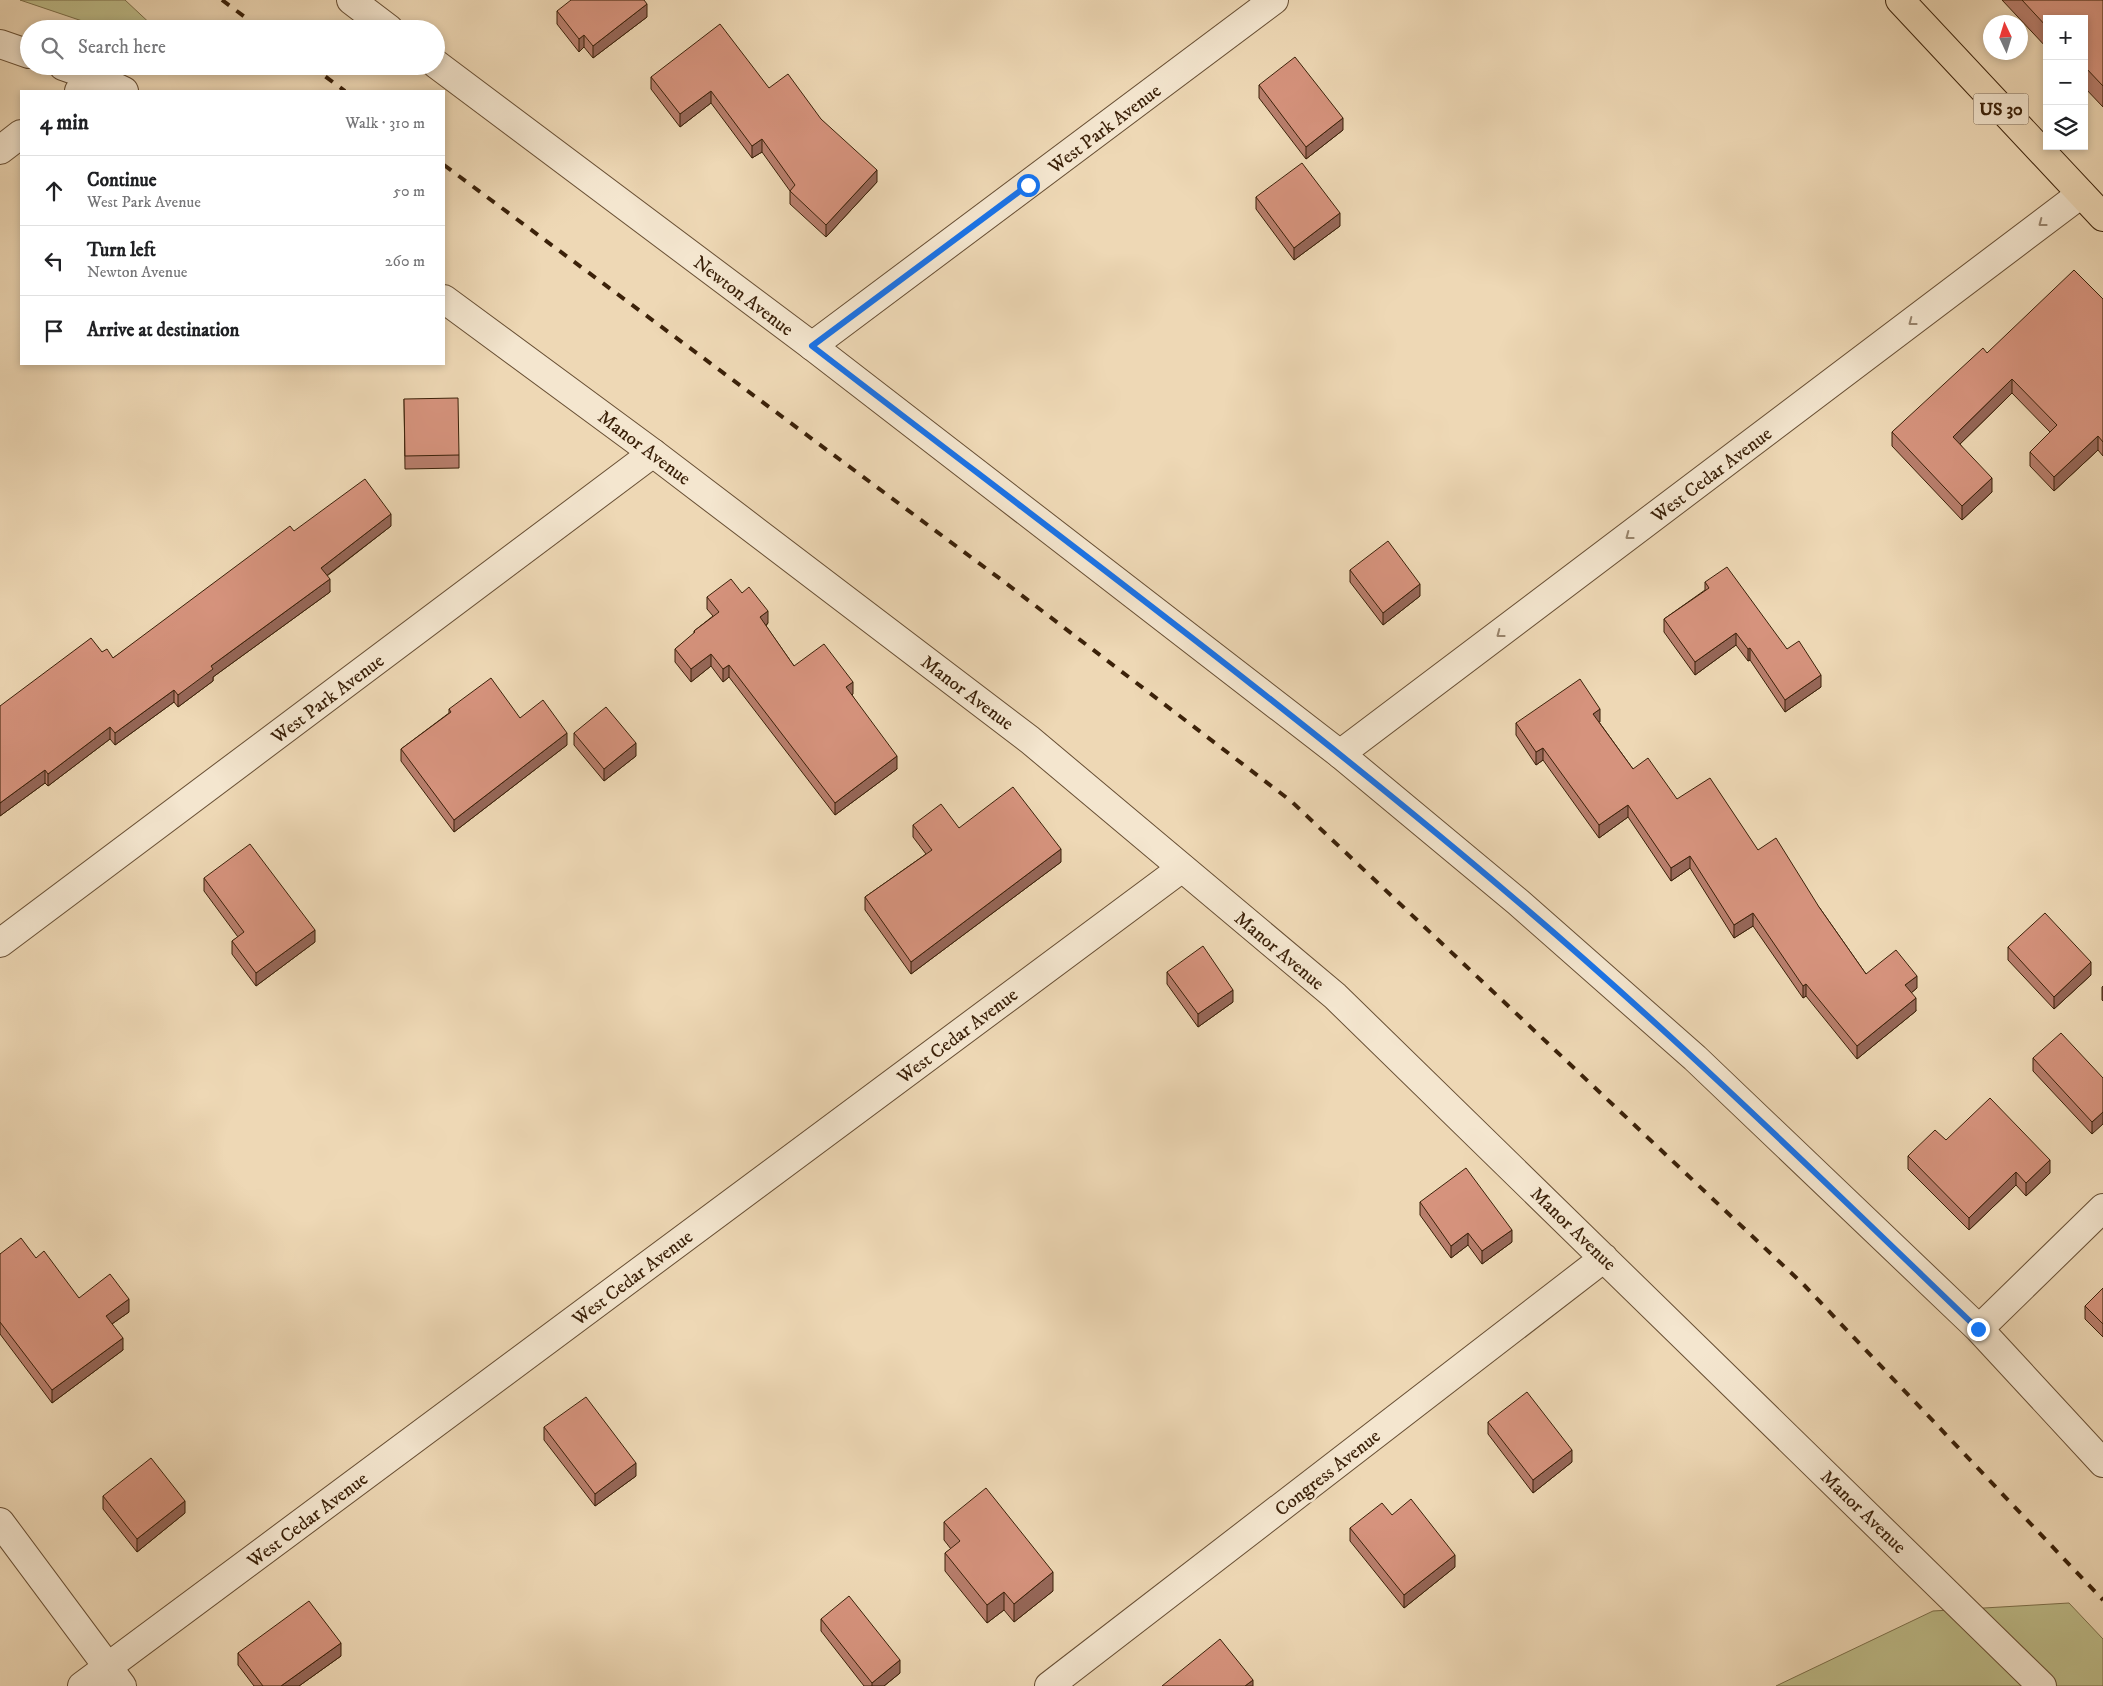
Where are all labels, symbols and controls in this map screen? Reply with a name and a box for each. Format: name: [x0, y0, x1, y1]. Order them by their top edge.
north arrow: [1983, 15, 2028, 60]
map controls: [2043, 15, 2088, 150]
button: +: [2043, 15, 2088, 60]
search box: [20, 20, 445, 75]
icon: search: [38, 34, 66, 62]
text: Search here: [78, 36, 166, 59]
button: −: [2043, 60, 2088, 105]
street label: West Park Avenue: [1043, 79, 1166, 180]
road number: US 30: [1974, 94, 2028, 125]
button: layers: [2043, 105, 2088, 150]
text: 4 min: [40, 110, 89, 136]
text: Walk · 310 m: [345, 113, 425, 133]
text: Continue: [87, 169, 157, 192]
route start: [1017, 174, 1040, 197]
icon: ahead: [40, 177, 68, 205]
text: 50 m: [393, 181, 425, 201]
text: West Park Avenue: [87, 192, 201, 212]
one-way arrow: [2039, 218, 2048, 226]
text: Turn left: [87, 239, 156, 262]
icon: left: [40, 247, 68, 275]
text: 260 m: [385, 251, 425, 271]
street label: Newton Avenue: [689, 251, 798, 341]
text: Newton Avenue: [87, 262, 187, 282]
one-way arrow: [1909, 316, 1918, 324]
icon: arrive: [40, 317, 68, 345]
text: Arrive at destination: [87, 319, 239, 342]
street label: Manor Avenue: [593, 406, 695, 491]
street label: West Cedar Avenue: [1646, 422, 1777, 529]
one-way arrow: [1626, 530, 1635, 538]
one-way arrow: [1496, 628, 1506, 637]
street label: West Park Avenue: [266, 649, 389, 750]
street label: Manor Avenue: [916, 651, 1018, 736]
street label: Manor Avenue: [1229, 907, 1329, 996]
street label: West Cedar Avenue: [892, 983, 1023, 1090]
street label: Manor Avenue: [1525, 1182, 1621, 1276]
street label: West Cedar Avenue: [567, 1225, 698, 1332]
route end: [1967, 1318, 1990, 1341]
street label: Congress Avenue: [1271, 1425, 1385, 1522]
street label: Manor Avenue: [1815, 1465, 1911, 1559]
street label: West Cedar Avenue: [242, 1467, 373, 1574]

